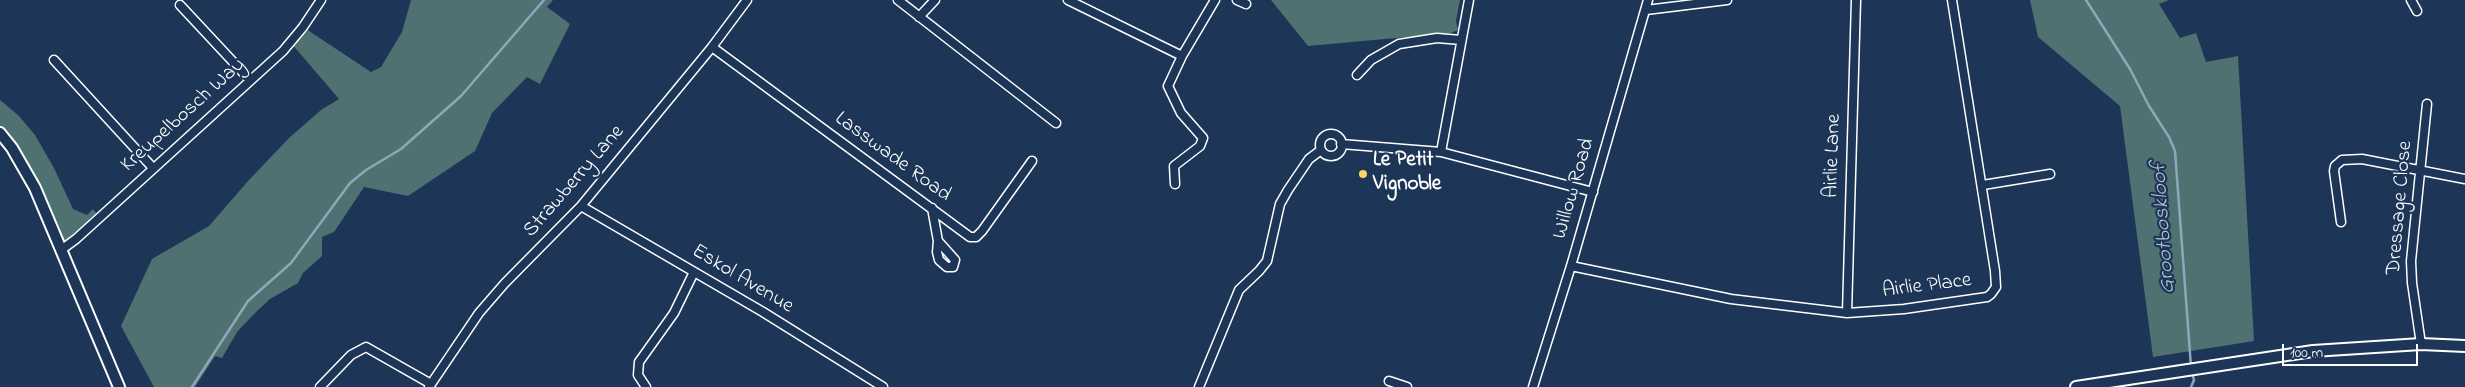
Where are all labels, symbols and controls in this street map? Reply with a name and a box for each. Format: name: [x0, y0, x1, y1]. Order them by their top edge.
street label: Kreupelbosch Way: [117, 53, 251, 179]
street label: Lasswade Road: [829, 107, 955, 209]
street label: Airlie Lane: [1820, 114, 1848, 198]
street label: Strawberry Lane: [519, 121, 631, 243]
street label: Willow Road: [1549, 136, 1601, 242]
street label: Dressage Close: [2383, 140, 2419, 276]
place label: Le Petit Vignoble: [1373, 149, 1441, 199]
water label: Grootboskloof: [2147, 161, 2183, 295]
marker: Le Petit Vignoble: [1357, 168, 1369, 180]
street label: Eskol Avenue: [686, 240, 798, 320]
street label: Airlie Place: [1881, 269, 1973, 305]
scale bar: [2285, 334, 2421, 366]
text: 100 m: [2290, 342, 2323, 364]

